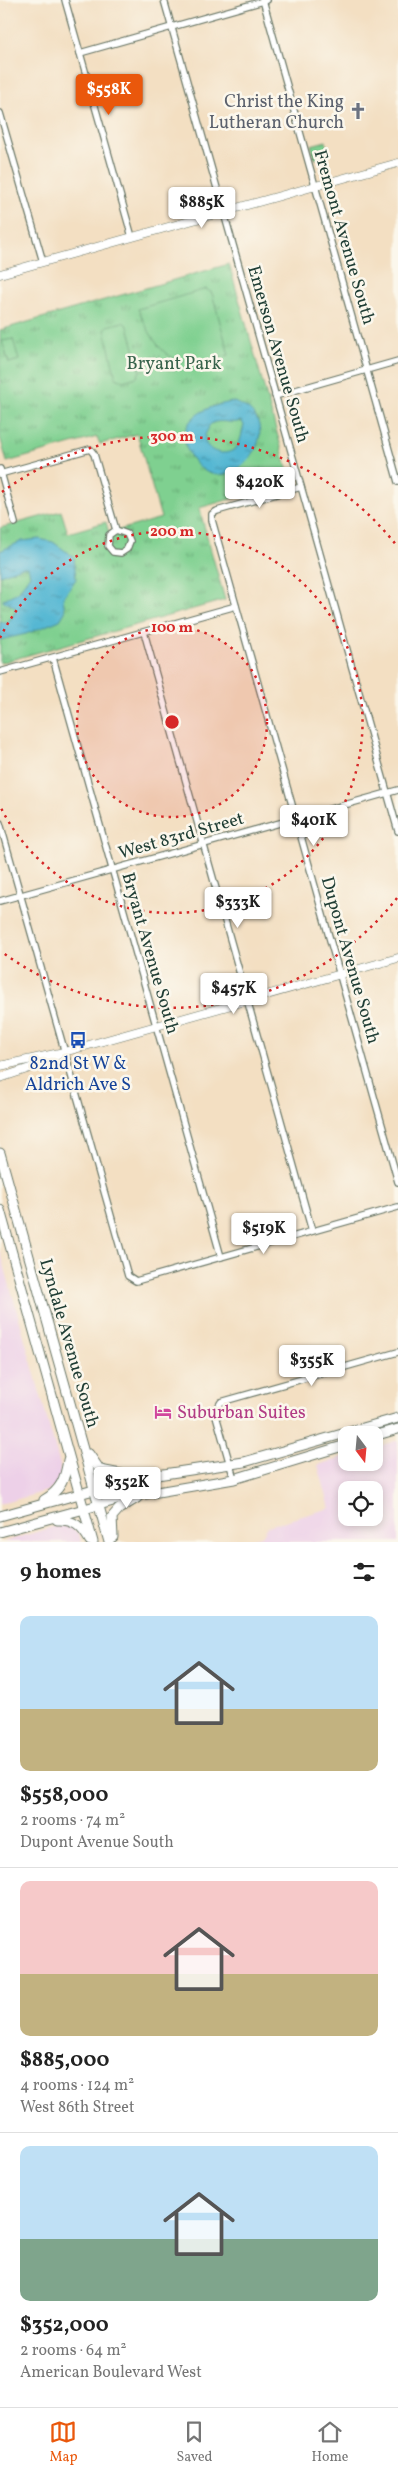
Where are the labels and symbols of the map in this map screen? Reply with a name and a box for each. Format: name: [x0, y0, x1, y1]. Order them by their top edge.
pin: $558K: [74, 74, 144, 116]
place label: Christ the King Lutheran Church: [209, 90, 344, 136]
church icon: Christ the King Lutheran Church: [348, 101, 368, 121]
street label: Fremont Avenue South: [307, 147, 381, 328]
pin: $885K: [167, 186, 237, 229]
street label: Emerson Avenue South: [240, 263, 315, 446]
park label: Bryant Park: [127, 352, 222, 377]
text: 300 m: [150, 427, 194, 448]
pin: $420K: [225, 466, 295, 509]
text: 200 m: [150, 522, 194, 543]
text: 100 m: [151, 618, 194, 639]
centre of rings: [163, 713, 181, 731]
pin: $401K: [279, 804, 349, 847]
street label: West 83rd Street: [116, 807, 247, 866]
street label: Bryant Avenue South: [114, 870, 185, 1038]
street label: Dupont Avenue South: [314, 874, 385, 1047]
pin: $333K: [203, 886, 273, 929]
pin: $457K: [199, 972, 269, 1015]
bus stop icon: 82nd St W & Aldrich Ave S: [68, 1030, 88, 1050]
place label: 82nd St W & Aldrich Ave S: [25, 1052, 131, 1098]
pin: $519K: [229, 1212, 299, 1255]
street label: Lyndale Avenue South: [32, 1256, 105, 1431]
pin: $355K: [277, 1344, 347, 1387]
place label: Suburban Suites: [177, 1401, 306, 1426]
hotel icon: Suburban Suites: [153, 1402, 173, 1422]
north arrow: [338, 1426, 382, 1471]
pin: $352K: [92, 1466, 162, 1509]

